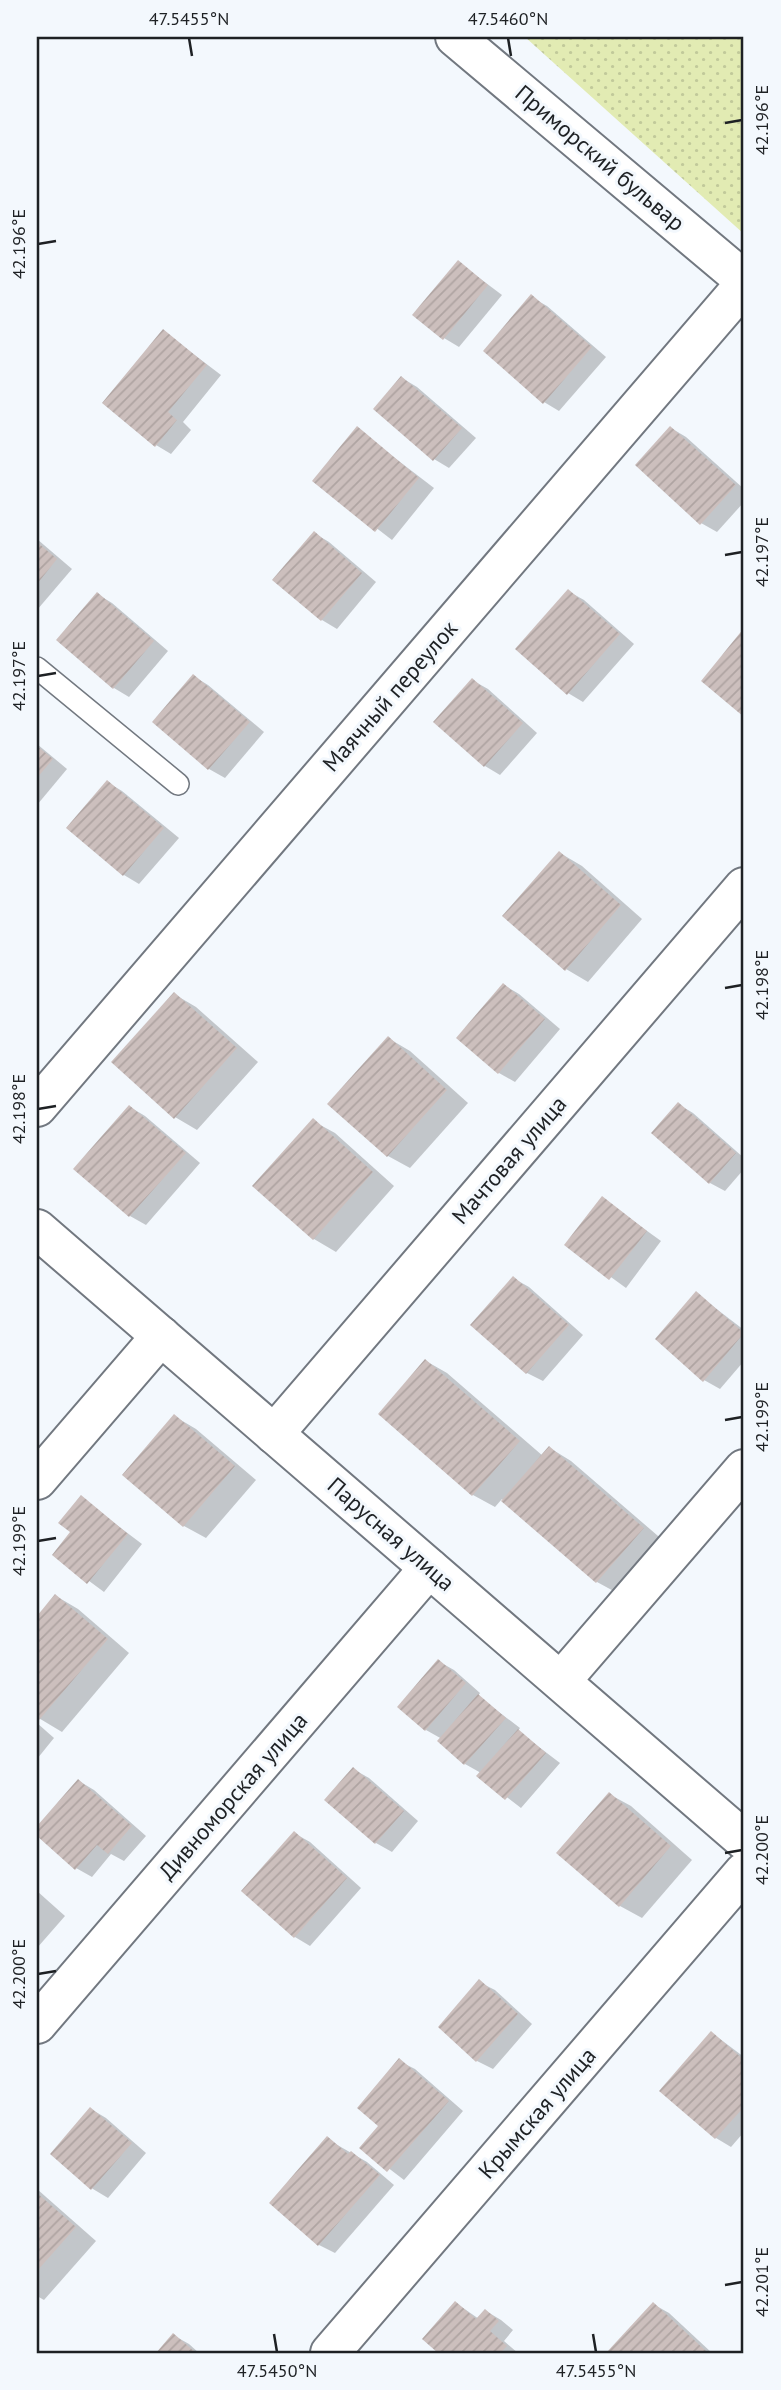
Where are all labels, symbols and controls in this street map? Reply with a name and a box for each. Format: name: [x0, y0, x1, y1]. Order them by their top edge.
text: 47.5455°N: [149, 7, 229, 30]
text: 47.5460°N: [468, 7, 548, 30]
street label: Приморский бульвар: [510, 78, 691, 237]
text: 42.196°E: [750, 85, 773, 155]
text: 42.196°E: [7, 209, 30, 279]
text: 42.197°E: [750, 517, 773, 587]
street label: Маячный переулок: [316, 614, 463, 777]
text: 42.197°E: [7, 641, 30, 711]
text: 42.198°E: [750, 950, 773, 1020]
text: 42.198°E: [7, 1074, 30, 1144]
street label: Мачтовая улица: [445, 1090, 572, 1230]
text: 42.199°E: [750, 1382, 773, 1452]
street label: Парусная улица: [322, 1470, 461, 1597]
text: 42.199°E: [7, 1506, 30, 1576]
street label: Дивноморская улица: [152, 1706, 313, 1885]
text: 42.200°E: [750, 1815, 773, 1885]
text: 42.200°E: [7, 1939, 30, 2009]
street label: Крымская улица: [472, 2041, 602, 2184]
text: 42.201°E: [750, 2247, 773, 2317]
text: 47.5450°N: [237, 2359, 317, 2382]
text: 47.5455°N: [556, 2359, 636, 2382]

